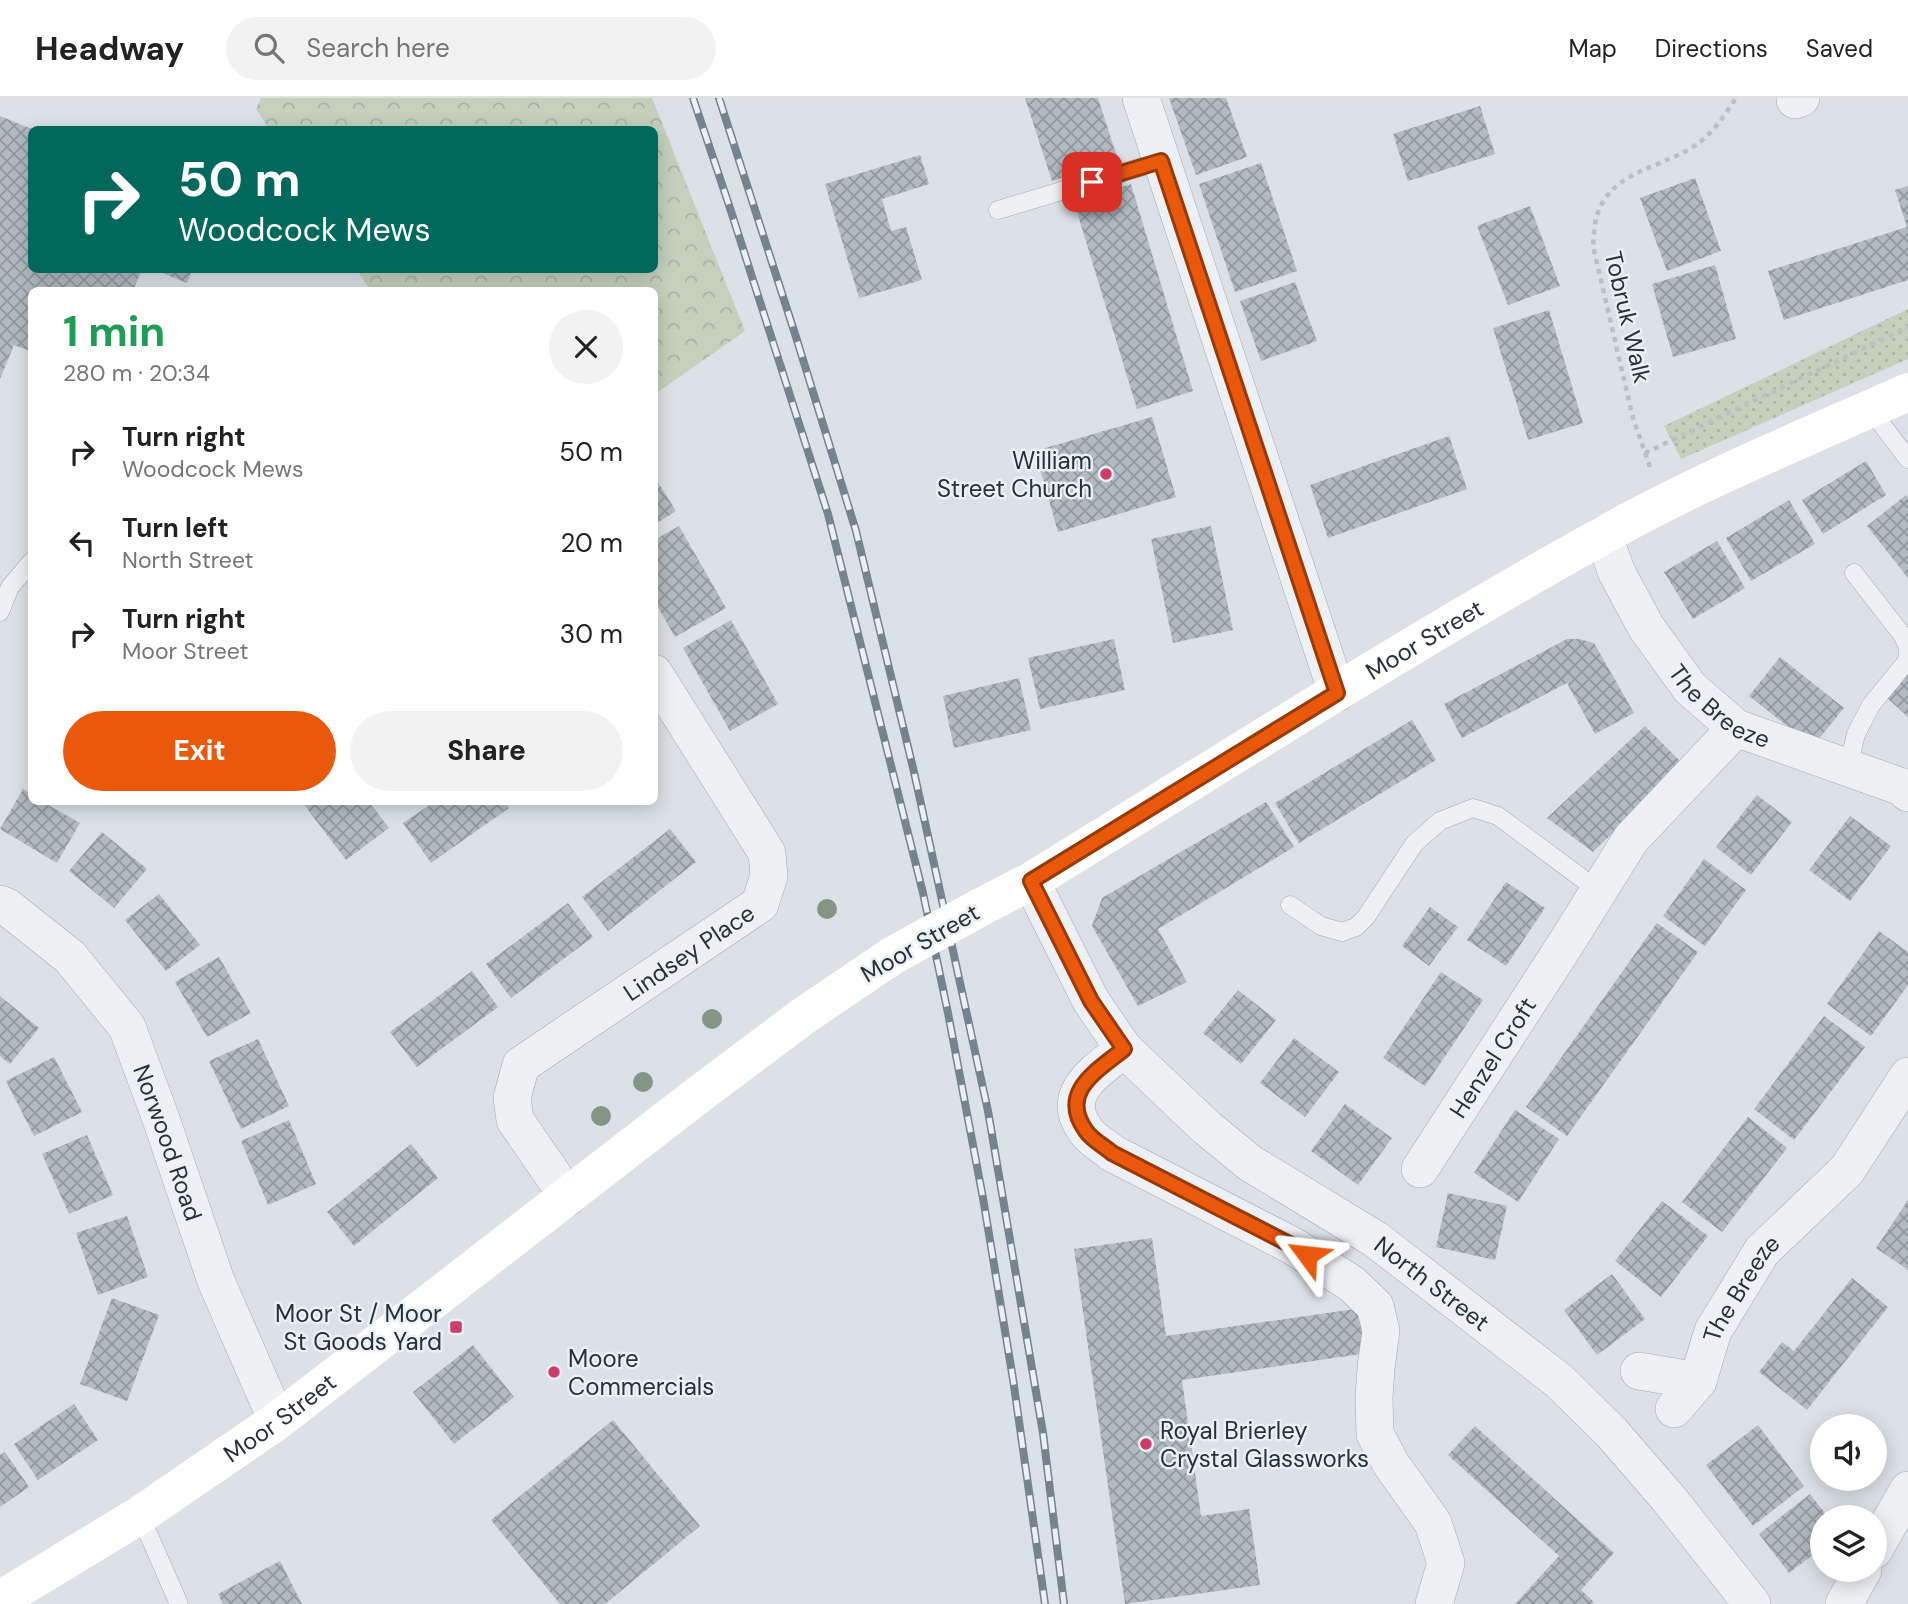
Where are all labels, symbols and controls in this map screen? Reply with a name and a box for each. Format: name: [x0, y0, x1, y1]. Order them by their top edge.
search box: [226, 17, 716, 80]
text: Headway: [35, 27, 184, 70]
icon: search: [250, 29, 288, 67]
text: Search here: [306, 31, 450, 65]
text: Map: [1569, 33, 1617, 64]
text: Directions: [1655, 33, 1768, 64]
text: Saved: [1806, 33, 1873, 64]
text: 50 m: [178, 147, 301, 211]
pin: [1062, 152, 1122, 212]
icon: right: [63, 154, 154, 245]
icon: arrive: [1073, 163, 1111, 201]
text: Woodcock Mews: [178, 209, 431, 251]
street label: Tobruk Walk: [1598, 248, 1658, 386]
text: 1 min: [63, 304, 165, 359]
button: close: [549, 310, 623, 384]
text: 280 m · 20:34: [63, 358, 210, 388]
text: Turn right: [122, 420, 246, 454]
icon: right: [63, 433, 101, 471]
text: 50 m: [559, 435, 623, 469]
place label: William Street Church: [937, 445, 1092, 504]
text: Woodcock Mews: [122, 454, 304, 484]
marker: William Street Church: [1098, 466, 1114, 482]
text: Turn left: [122, 511, 229, 545]
icon: left: [63, 524, 101, 562]
text: 20 m: [560, 526, 623, 560]
text: North Street: [122, 545, 254, 575]
street label: Moor Street: [1360, 592, 1489, 686]
text: Turn right: [122, 602, 246, 636]
icon: right: [63, 615, 101, 653]
text: 30 m: [560, 617, 623, 651]
text: Moor Street: [122, 636, 248, 666]
street label: The Breeze: [1662, 658, 1774, 754]
button: Exit: [63, 711, 336, 791]
button: Share: [350, 711, 623, 791]
street label: Lindsey Place: [617, 897, 760, 1007]
street label: Moor Street: [855, 897, 985, 989]
street label: Henzel Croft: [1442, 991, 1543, 1124]
street label: Norwood Road: [127, 1060, 210, 1225]
position arrow: [1270, 1218, 1344, 1292]
street label: The Breeze: [1695, 1227, 1786, 1345]
street label: North Street: [1368, 1229, 1496, 1337]
place label: Moor St / Moor St Goods Yard: [275, 1298, 442, 1357]
marker: Moor St / Moor St Goods Yard: [448, 1319, 464, 1335]
place label: Moore Commercials: [568, 1343, 714, 1402]
marker: Moore Commercials: [546, 1364, 562, 1380]
street label: Moor Street: [217, 1366, 342, 1469]
map controls: [1810, 1414, 1887, 1582]
button: sound: [1810, 1414, 1887, 1491]
place label: Royal Brierley Crystal Glassworks: [1160, 1415, 1369, 1474]
marker: Royal Brierley Crystal Glassworks: [1138, 1436, 1154, 1452]
button: layers: [1810, 1505, 1887, 1582]

